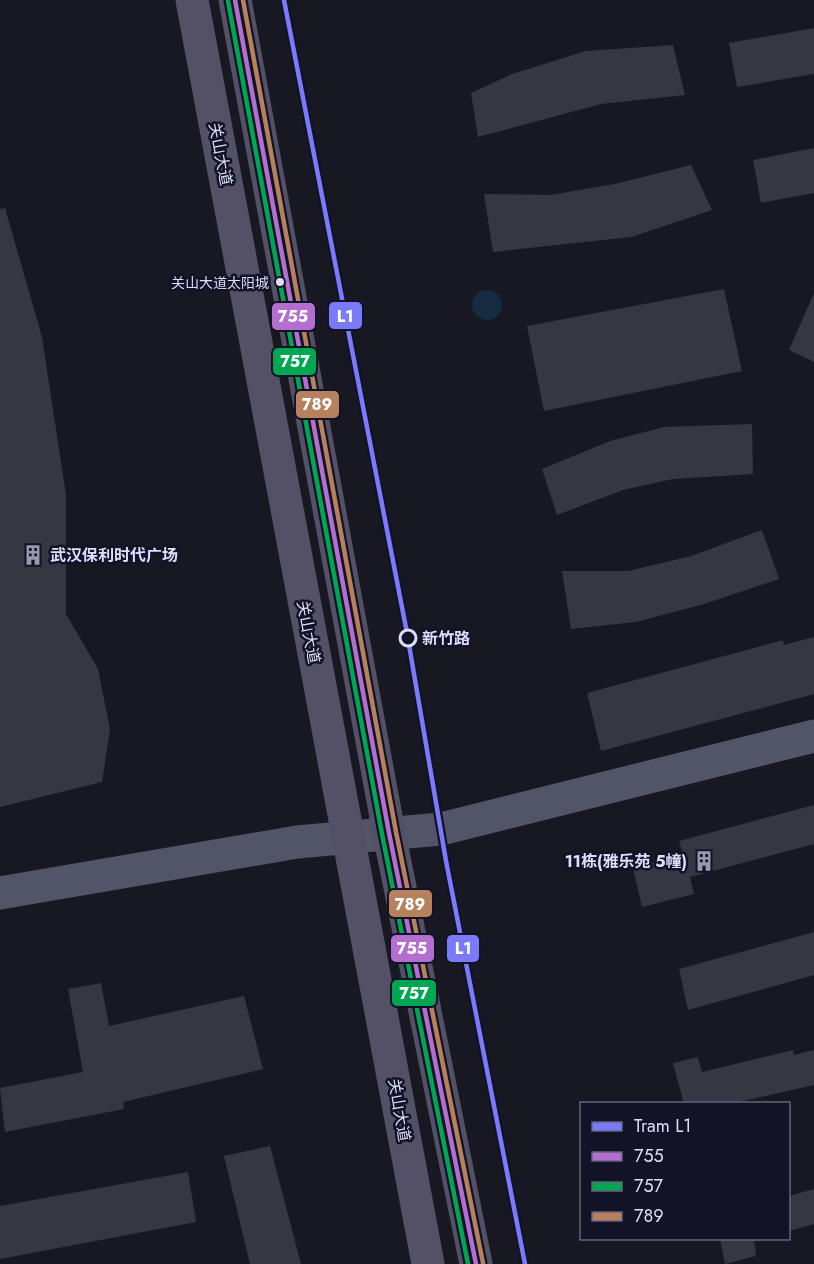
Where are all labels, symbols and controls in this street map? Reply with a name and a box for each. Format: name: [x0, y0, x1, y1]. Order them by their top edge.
street label: 关山大道: [203, 120, 238, 188]
place label: 关山大道太阳城: [171, 273, 269, 293]
marker: 关山大道太阳城: [274, 276, 286, 288]
line badge: L1: [328, 301, 363, 330]
line badge: 755: [271, 302, 316, 331]
text: 755: [278, 305, 308, 328]
text: L1: [337, 305, 353, 328]
line badge: 757: [272, 347, 317, 376]
text: 757: [280, 350, 310, 373]
line badge: 789: [295, 390, 340, 419]
text: 789: [302, 393, 332, 416]
building icon: 武汉保利时代广场: [21, 543, 45, 567]
place label: 武汉保利时代广场: [50, 544, 178, 567]
street label: 关山大道: [291, 598, 326, 666]
place label: 新竹路: [422, 627, 470, 650]
marker: 新竹路: [399, 629, 417, 647]
building icon: 11栋(雅乐苑 5幢): [692, 849, 716, 873]
place label: 11栋(雅乐苑 5幢): [565, 850, 687, 873]
line badge: 789: [388, 889, 433, 918]
text: 789: [395, 893, 425, 916]
line badge: 755: [390, 934, 435, 963]
line badge: L1: [446, 934, 480, 963]
text: 755: [397, 937, 427, 960]
text: L1: [455, 937, 471, 960]
line badge: 757: [391, 979, 437, 1007]
text: 757: [399, 982, 429, 1005]
street label: 关山大道: [383, 1077, 416, 1144]
legend: [580, 1102, 790, 1240]
text: Tram L1: [634, 1113, 691, 1139]
text: 755: [634, 1143, 664, 1169]
text: 757: [634, 1173, 664, 1199]
text: 789: [634, 1203, 664, 1229]

